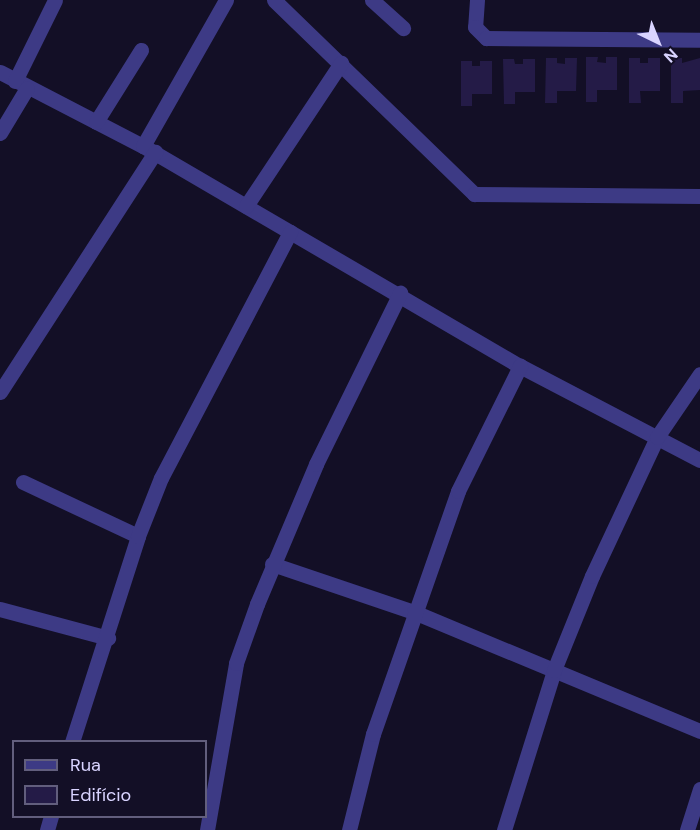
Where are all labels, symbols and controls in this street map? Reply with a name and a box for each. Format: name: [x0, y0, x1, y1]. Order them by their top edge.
north arrow: [628, 12, 688, 72]
text: N: [659, 44, 682, 67]
legend: [12, 740, 207, 818]
text: Rua: [70, 753, 101, 777]
text: Edifício: [70, 783, 131, 807]

